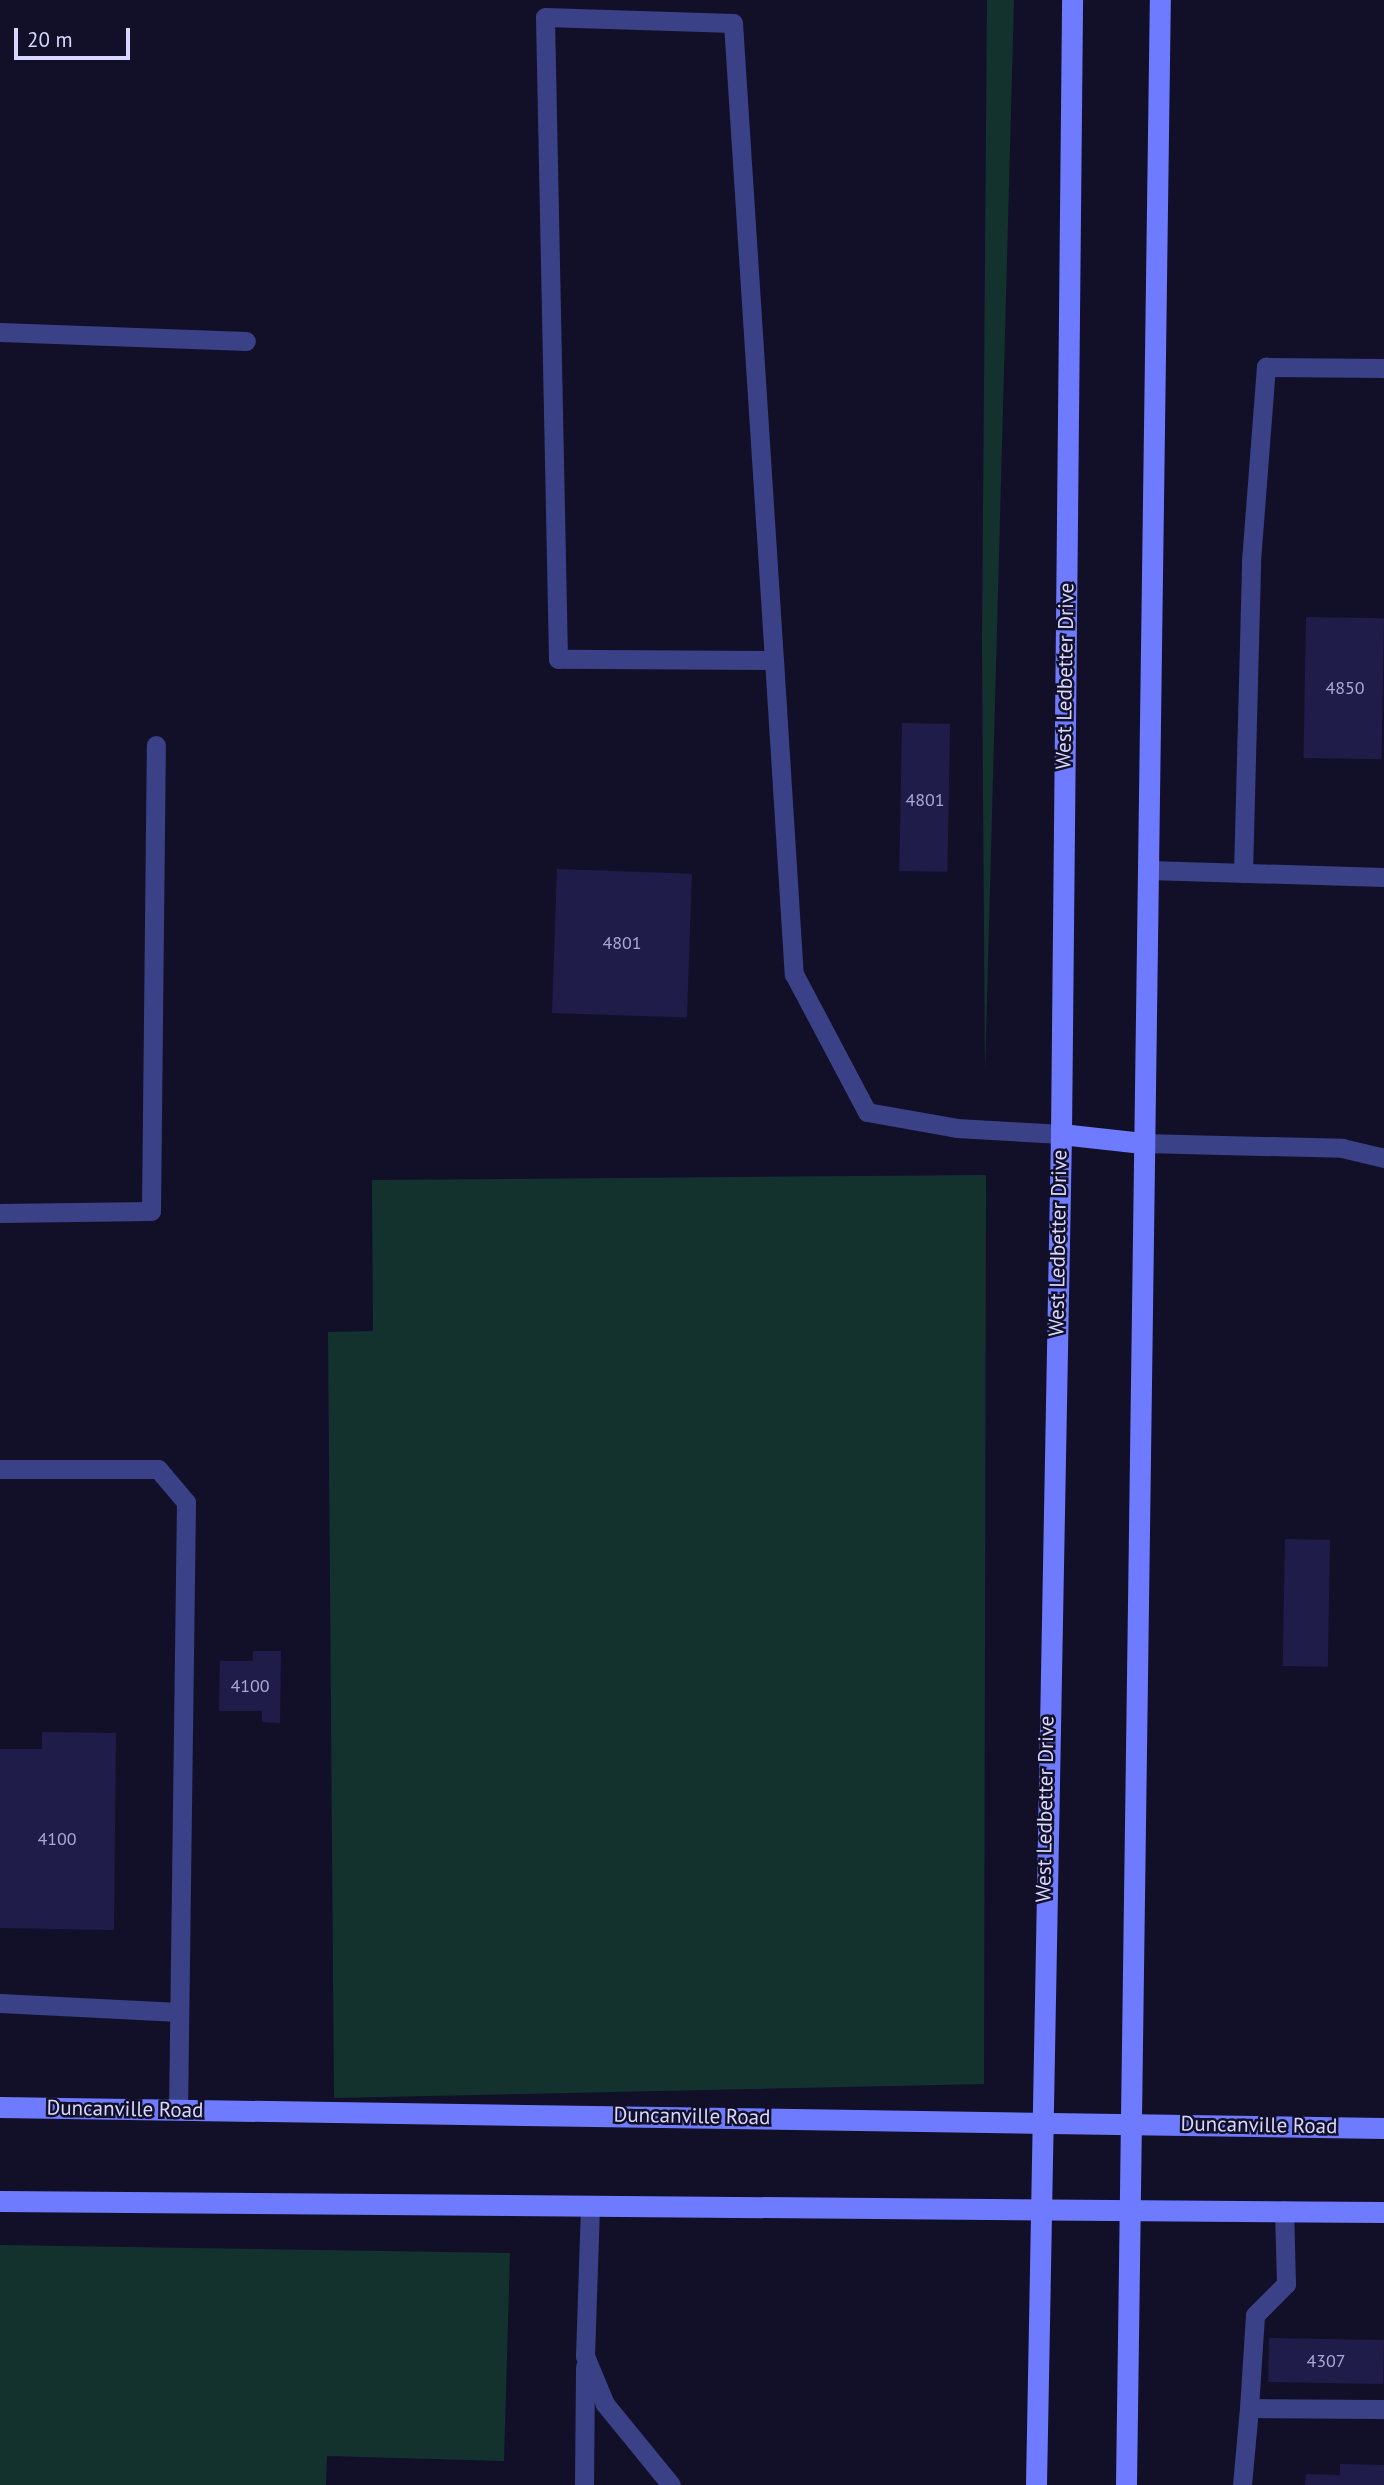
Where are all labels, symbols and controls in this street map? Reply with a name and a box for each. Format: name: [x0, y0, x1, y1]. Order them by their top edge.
scale bar: [18, 14, 133, 58]
text: 20 m: [27, 26, 73, 53]
street label: West Ledbetter Drive: [1051, 582, 1079, 770]
house number: 4850: [1325, 677, 1365, 699]
house number: 4801: [905, 789, 945, 811]
house number: 4801: [602, 932, 642, 954]
street label: West Ledbetter Drive: [1044, 1149, 1072, 1337]
house number: 4100: [230, 1675, 270, 1697]
street label: West Ledbetter Drive: [1031, 1715, 1059, 1903]
house number: 4100: [37, 1828, 77, 1850]
street label: Duncanville Road: [46, 2095, 204, 2123]
street label: Duncanville Road: [613, 2102, 771, 2130]
street label: Duncanville Road: [1180, 2111, 1338, 2139]
house number: 4307: [1306, 2350, 1346, 2372]

